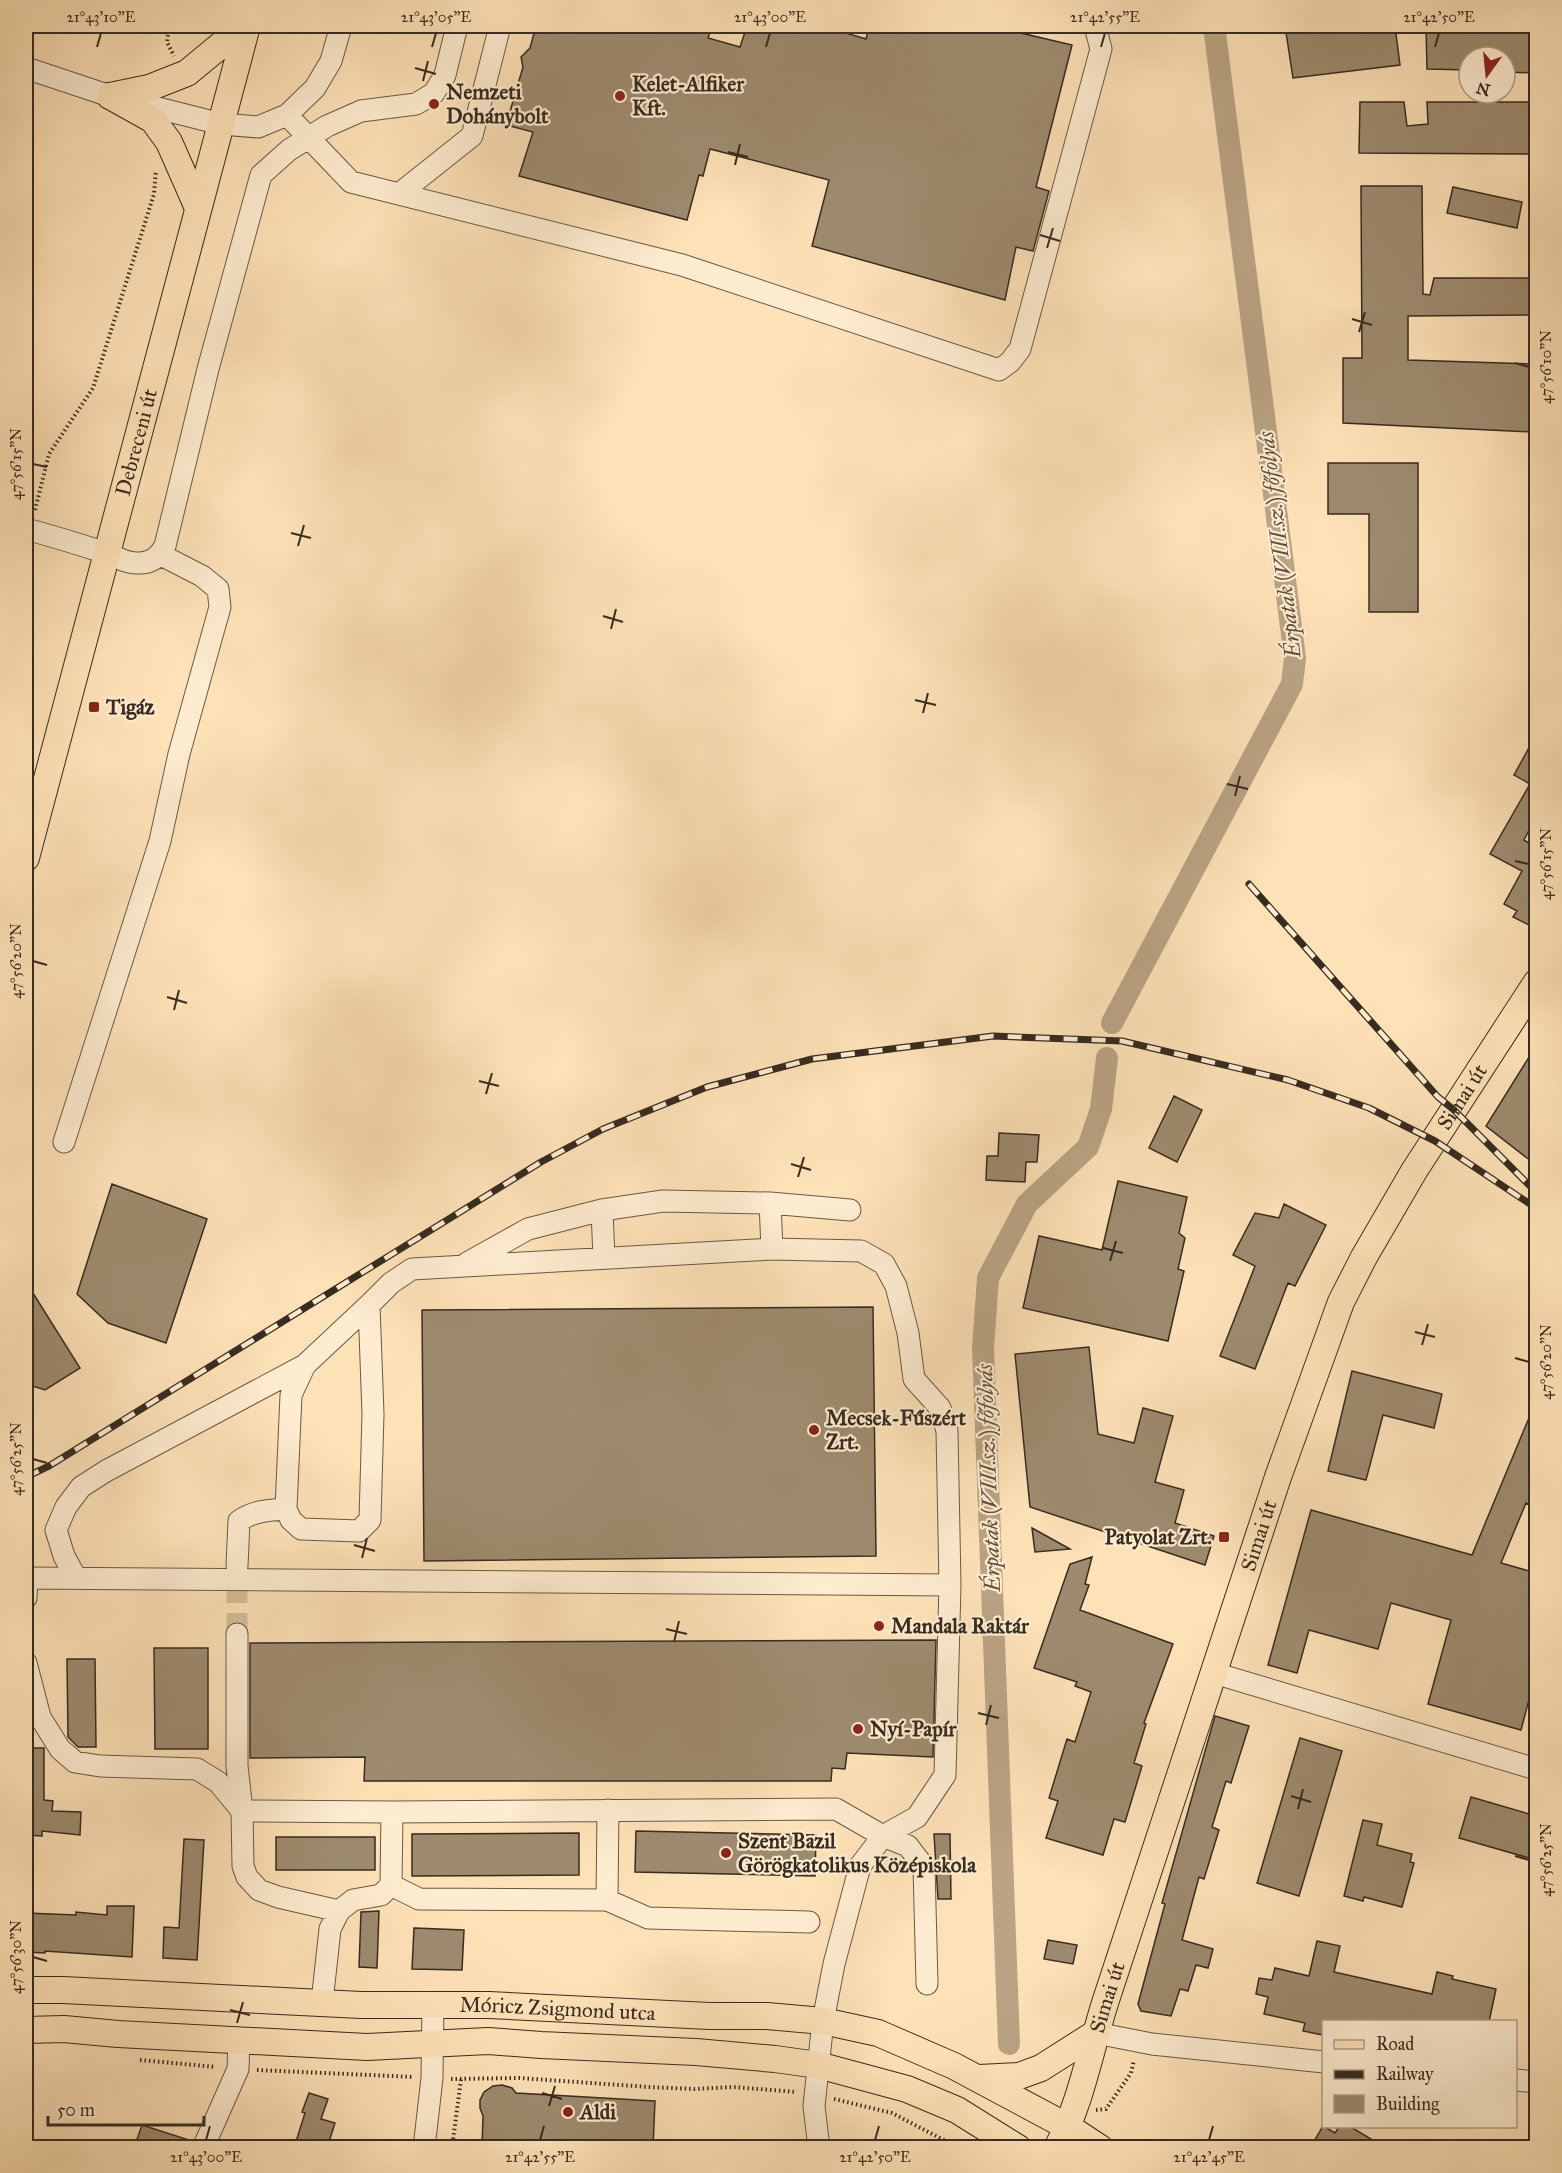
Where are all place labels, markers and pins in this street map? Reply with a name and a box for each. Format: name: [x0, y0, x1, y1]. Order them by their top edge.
place label: Kelet-Alfiker Kft.: [632, 71, 745, 121]
place label: Nemzeti Dohánybolt: [446, 79, 549, 129]
marker: Kelet-Alfiker Kft.: [613, 89, 627, 103]
marker: Nemzeti Dohánybolt: [427, 97, 441, 111]
place label: Tigáz: [105, 694, 155, 720]
marker: Tigáz: [87, 700, 101, 714]
place label: Mecsek-Fűszért Zrt.: [826, 1405, 966, 1455]
marker: Mecsek-Fűszért Zrt.: [807, 1423, 821, 1437]
place label: Patyolat Zrt.: [1104, 1524, 1212, 1550]
marker: Patyolat Zrt.: [1217, 1530, 1231, 1544]
place label: Mandala Raktár: [891, 1613, 1030, 1639]
marker: Mandala Raktár: [872, 1619, 886, 1633]
place label: Nyí-Papír: [870, 1716, 957, 1742]
marker: Nyí-Papír: [851, 1722, 865, 1736]
place label: Szent Bazil Görögkatolikus Középiskola: [738, 1828, 977, 1878]
marker: Szent Bazil Görögkatolikus Középiskola: [719, 1846, 733, 1860]
place label: Aldi: [578, 2099, 616, 2125]
marker: Aldi: [561, 2105, 575, 2119]

